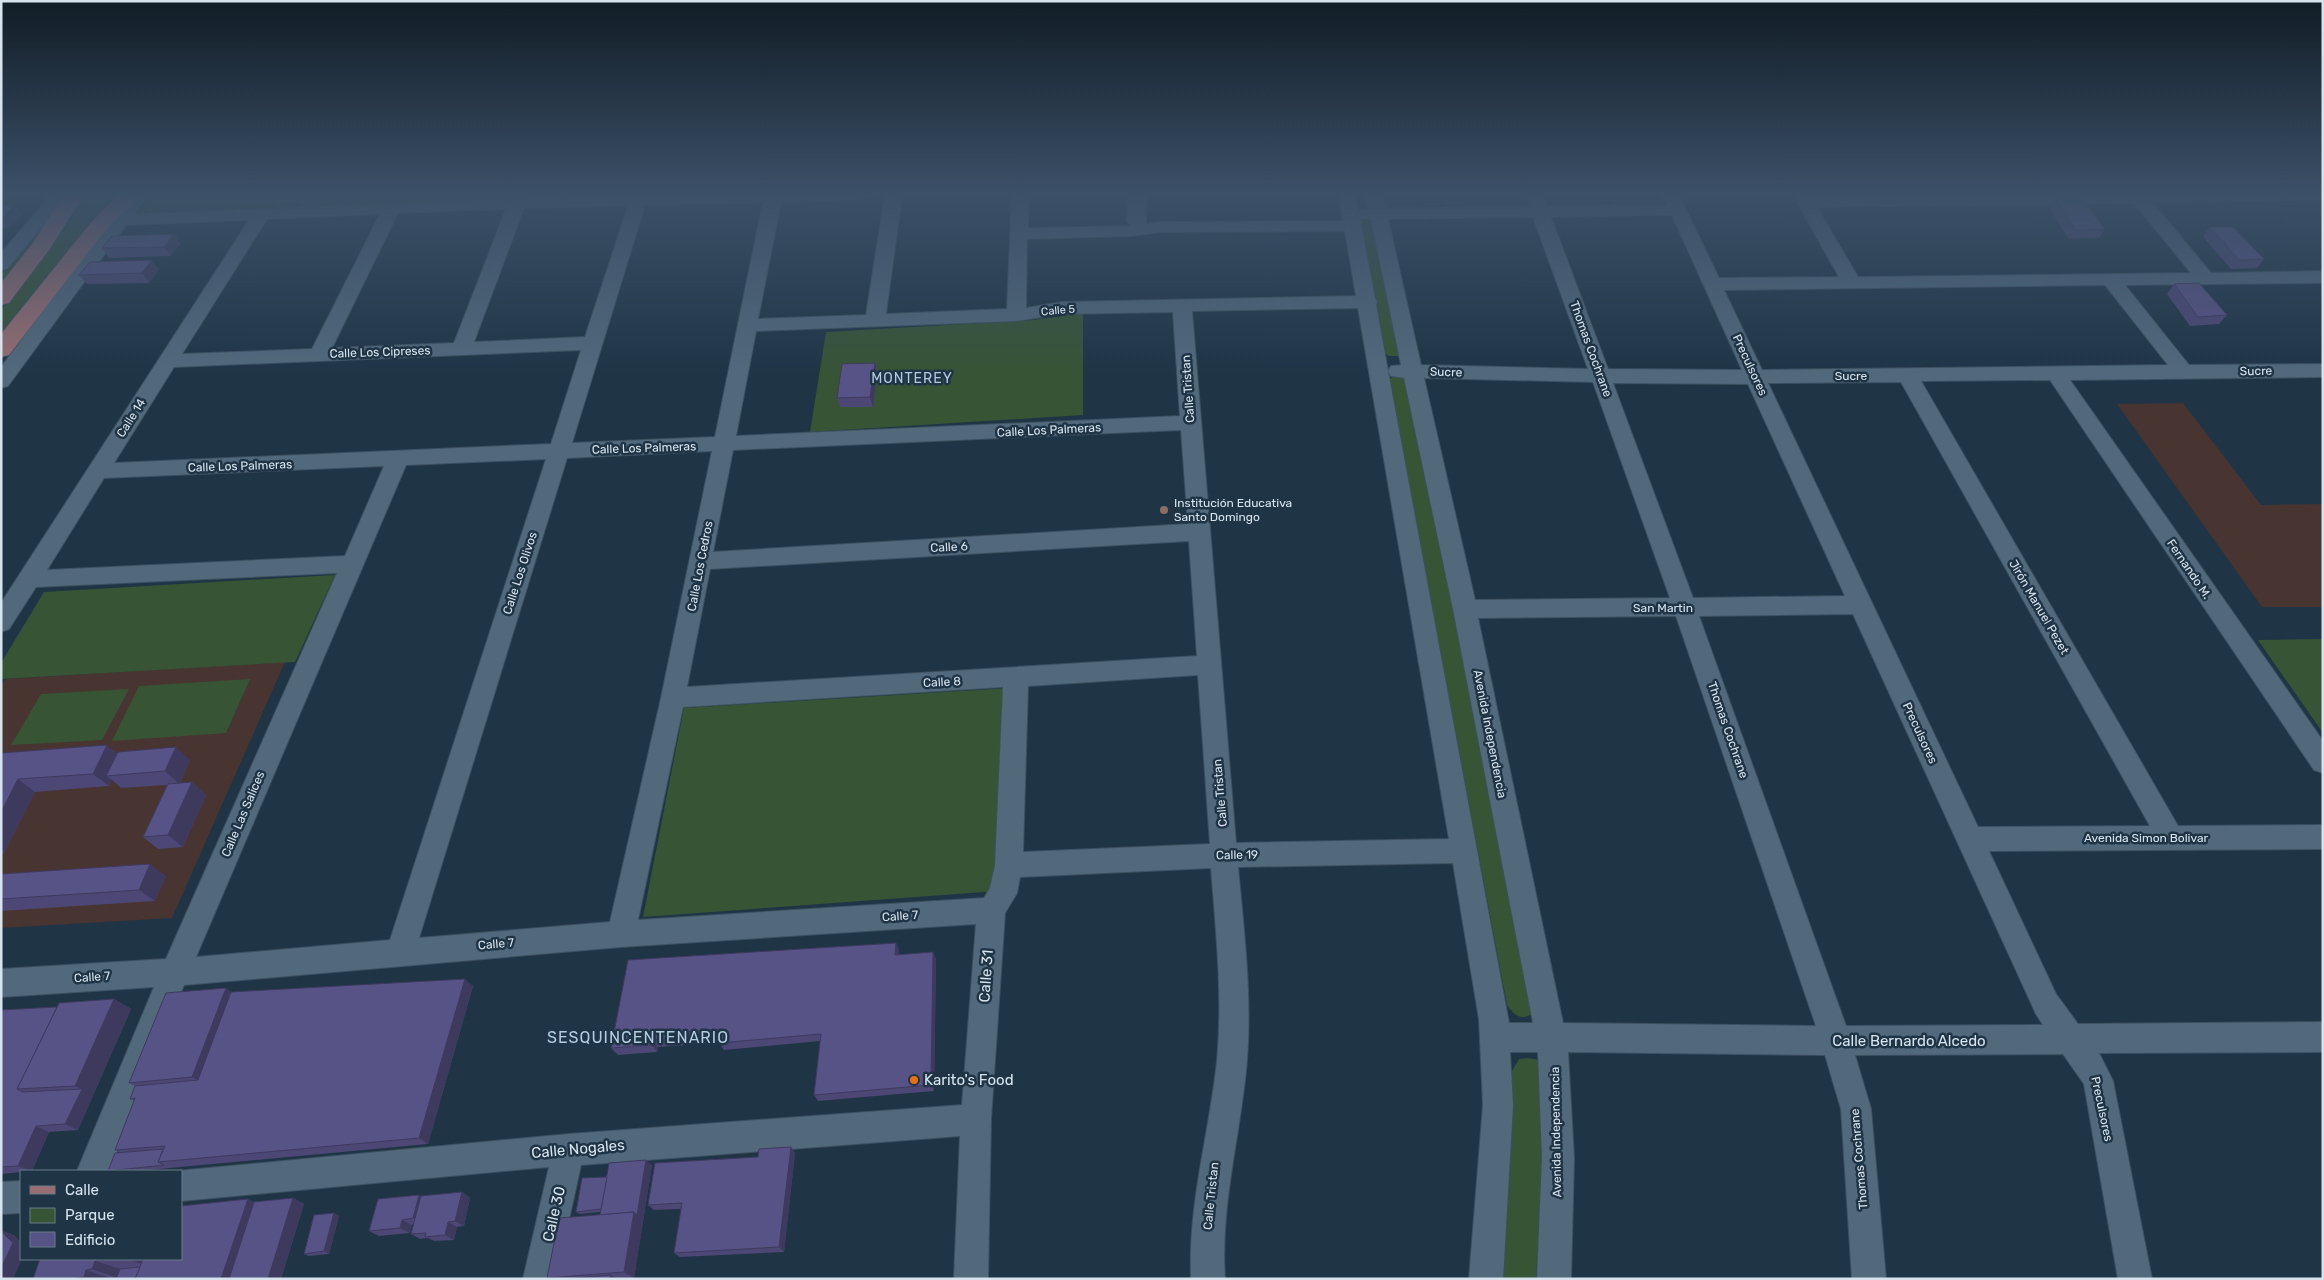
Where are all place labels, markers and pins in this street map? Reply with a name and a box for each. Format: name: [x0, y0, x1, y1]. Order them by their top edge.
place label: Institución Educativa Santo Domingo: [1174, 496, 1292, 524]
marker: Institución Educativa Santo Domingo: [1158, 504, 1170, 516]
place label: Karito's Food: [924, 1071, 1014, 1089]
marker: Karito's Food: [908, 1074, 920, 1086]

